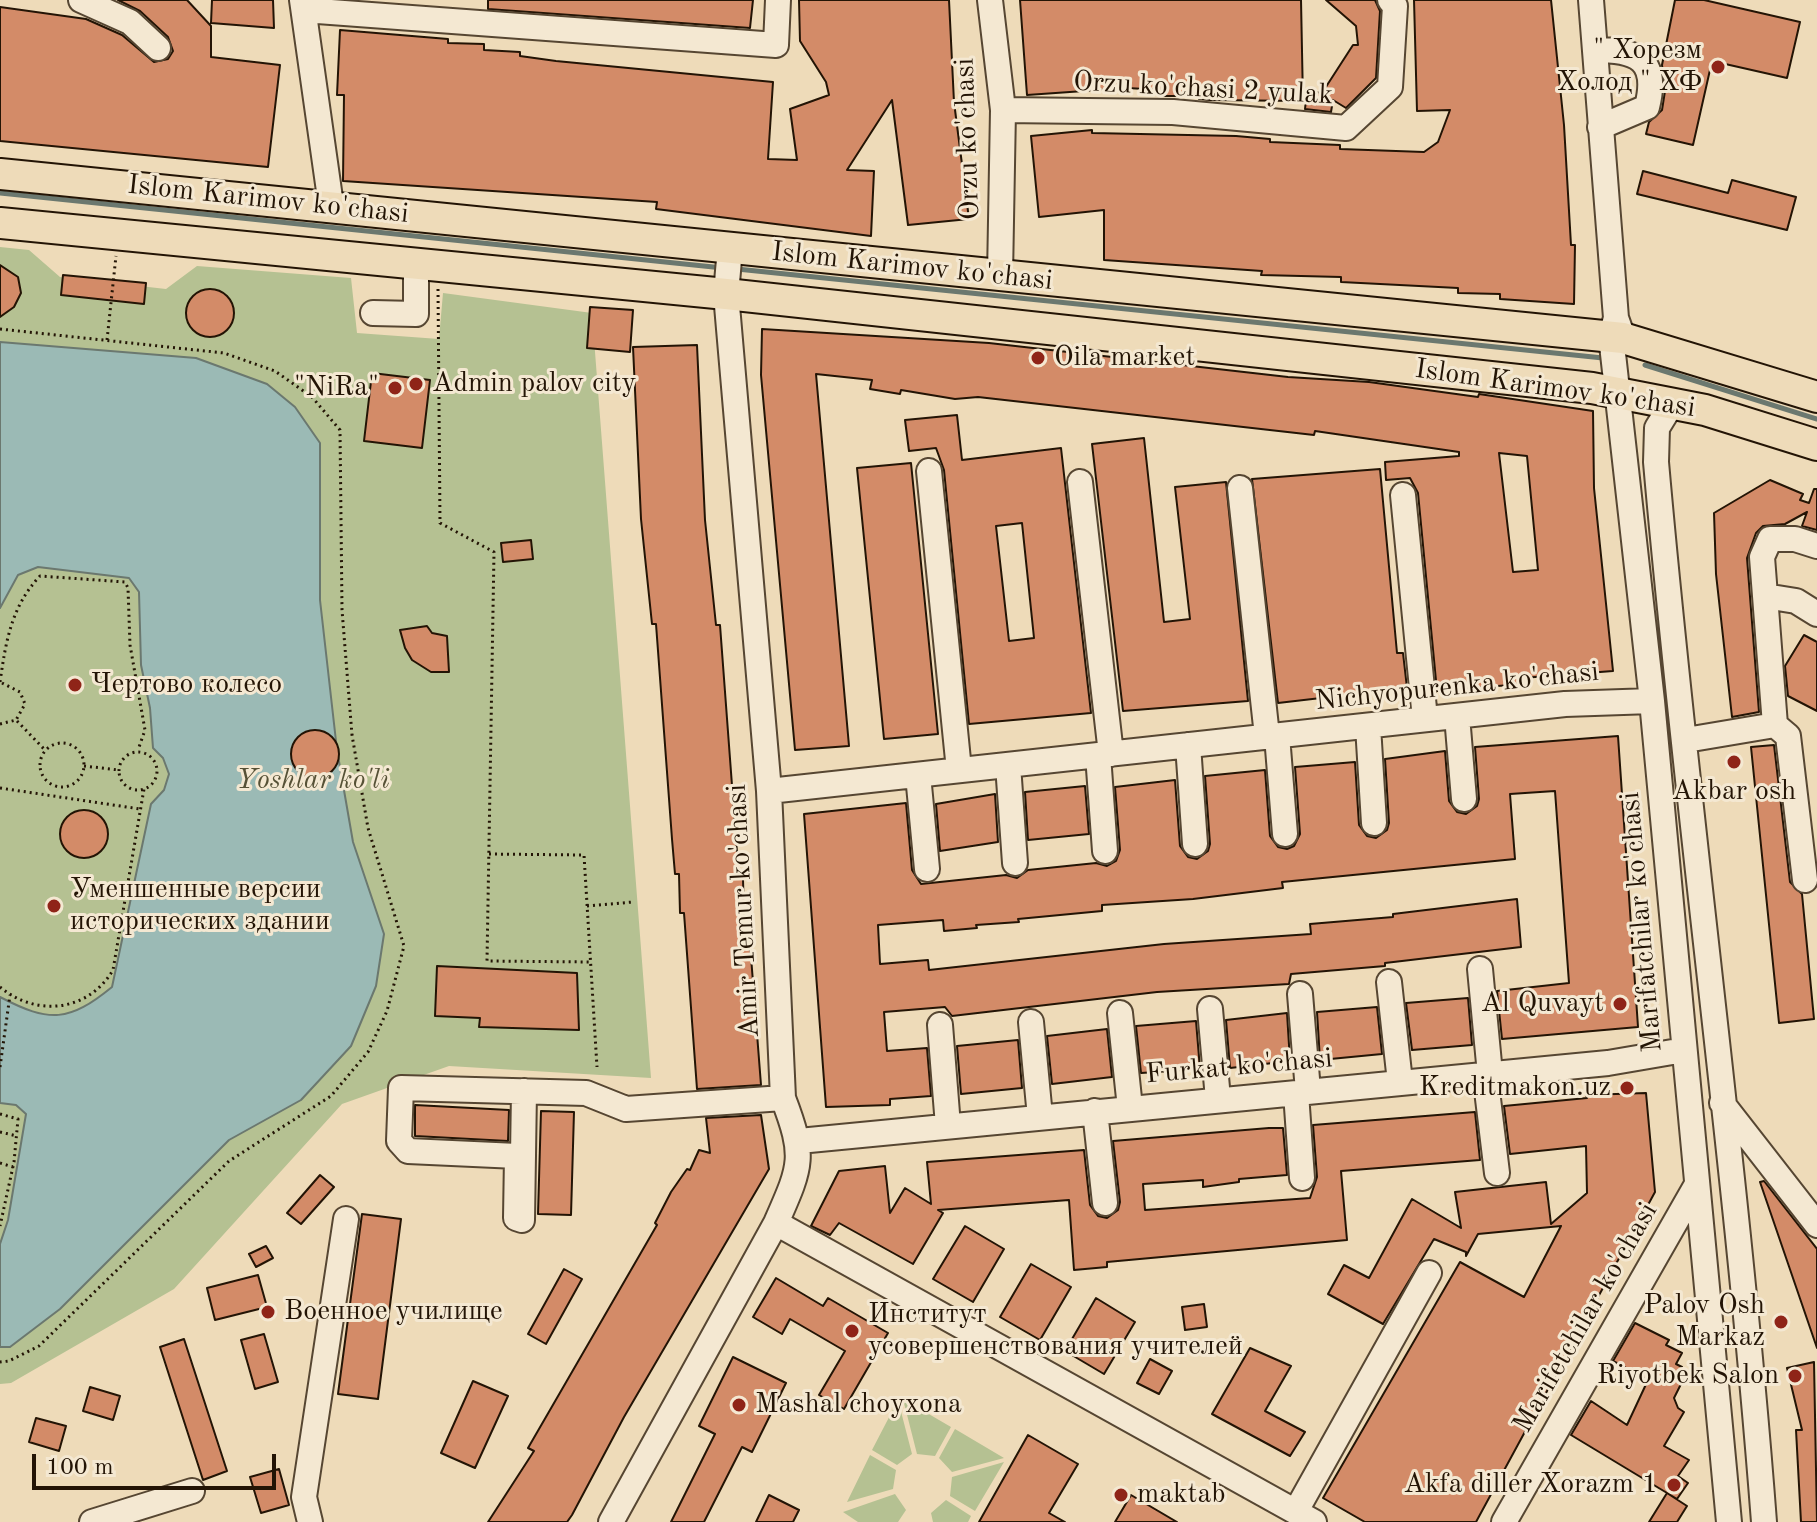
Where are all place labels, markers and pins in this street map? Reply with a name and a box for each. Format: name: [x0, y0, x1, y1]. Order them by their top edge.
place label: " Хорезм Холод " ХФ: [1557, 34, 1702, 100]
marker: " Хорезм Холод " ХФ: [1709, 58, 1727, 76]
place label: Oila market: [1054, 341, 1195, 375]
marker: Oila market: [1029, 349, 1047, 367]
place label: Admin palov city: [432, 367, 636, 401]
place label: "NiRa": [294, 371, 379, 405]
marker: Admin palov city: [407, 375, 425, 393]
marker: "NiRa": [386, 379, 404, 397]
place label: Чертово колесо: [91, 668, 282, 702]
marker: Чертово колесо: [66, 676, 84, 694]
marker: Akbar osh: [1725, 753, 1743, 771]
place label: Akbar osh: [1672, 775, 1796, 809]
place label: Уменшенные версии исторических здании: [70, 873, 330, 939]
marker: Уменшенные версии исторических здании: [45, 897, 63, 915]
place label: Al Quvayt: [1481, 987, 1604, 1021]
marker: Al Quvayt: [1611, 995, 1629, 1013]
place label: Kreditmakon.uz: [1419, 1071, 1611, 1105]
marker: Kreditmakon.uz: [1618, 1079, 1636, 1097]
place label: Palov Osh Markaz: [1643, 1289, 1765, 1355]
place label: Военное училище: [284, 1295, 503, 1329]
place label: Институт усовершенствования учителей: [868, 1298, 1243, 1364]
marker: Военное училище: [259, 1303, 277, 1321]
marker: Palov Osh Markaz: [1772, 1313, 1790, 1331]
marker: Институт усовершенствования учителей: [843, 1322, 861, 1340]
place label: Riyotbek Salon: [1597, 1359, 1779, 1393]
marker: Riyotbek Salon: [1786, 1367, 1804, 1385]
place label: Mashal choyxona: [755, 1388, 962, 1422]
marker: Mashal choyxona: [730, 1396, 748, 1414]
place label: Akfa diller Xorazm 1: [1404, 1468, 1658, 1502]
marker: Akfa diller Xorazm 1: [1665, 1476, 1683, 1494]
place label: maktab: [1137, 1478, 1226, 1512]
marker: maktab: [1112, 1486, 1130, 1504]

